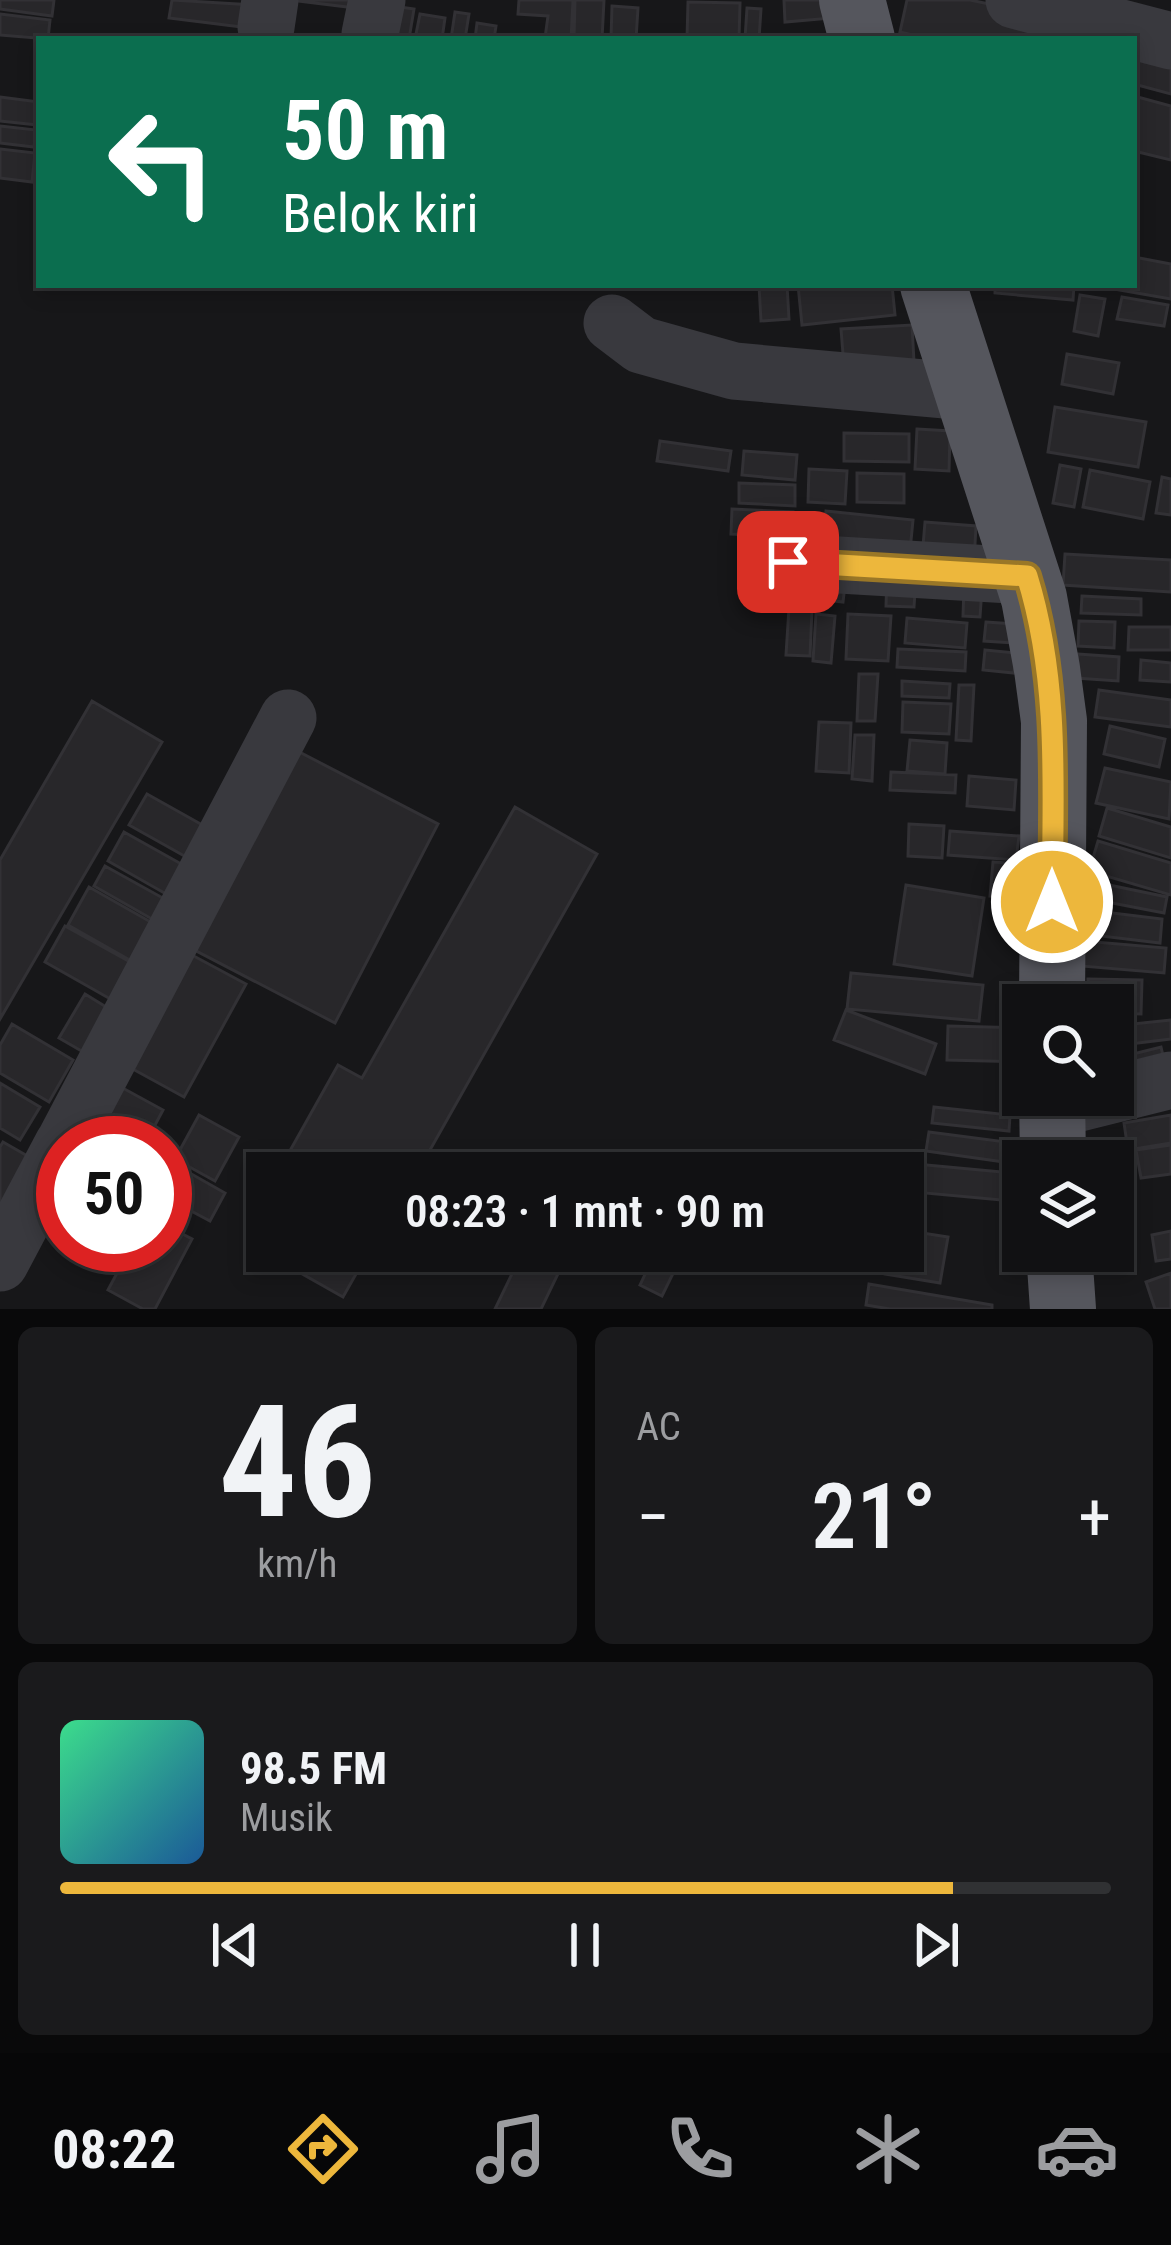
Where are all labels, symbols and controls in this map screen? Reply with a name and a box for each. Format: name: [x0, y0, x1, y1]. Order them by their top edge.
text: 50 m: [282, 81, 449, 180]
icon: left: [84, 84, 240, 240]
text: Belok kiri: [282, 182, 479, 245]
pin: [737, 511, 839, 613]
icon: arrive: [755, 529, 821, 595]
position arrow: [989, 839, 1115, 965]
map controls: [1002, 984, 1134, 1272]
button: search: [1002, 984, 1134, 1116]
speed limit sign: 50: [36, 1116, 192, 1272]
button: layers: [1002, 1140, 1134, 1272]
text: 08:23 · 1 mnt · 90 m: [405, 1185, 765, 1238]
text: 46: [218, 1371, 376, 1554]
text: AC: [637, 1404, 681, 1450]
text: 21°: [811, 1465, 936, 1570]
text: −: [637, 1479, 670, 1556]
text: +: [1078, 1479, 1111, 1556]
text: km/h: [257, 1541, 337, 1587]
text: 98.5 FM: [240, 1742, 387, 1795]
text: Musik: [240, 1795, 333, 1841]
icon: previous: [202, 1912, 268, 1978]
icon: pause: [552, 1912, 618, 1978]
icon: next: [903, 1912, 969, 1978]
icon: directions: [281, 2107, 365, 2191]
icon: music: [469, 2107, 553, 2191]
icon: phone: [658, 2107, 742, 2191]
icon: climate: [846, 2107, 930, 2191]
icon: car: [1035, 2107, 1119, 2191]
text: 08:22: [52, 2118, 176, 2181]

